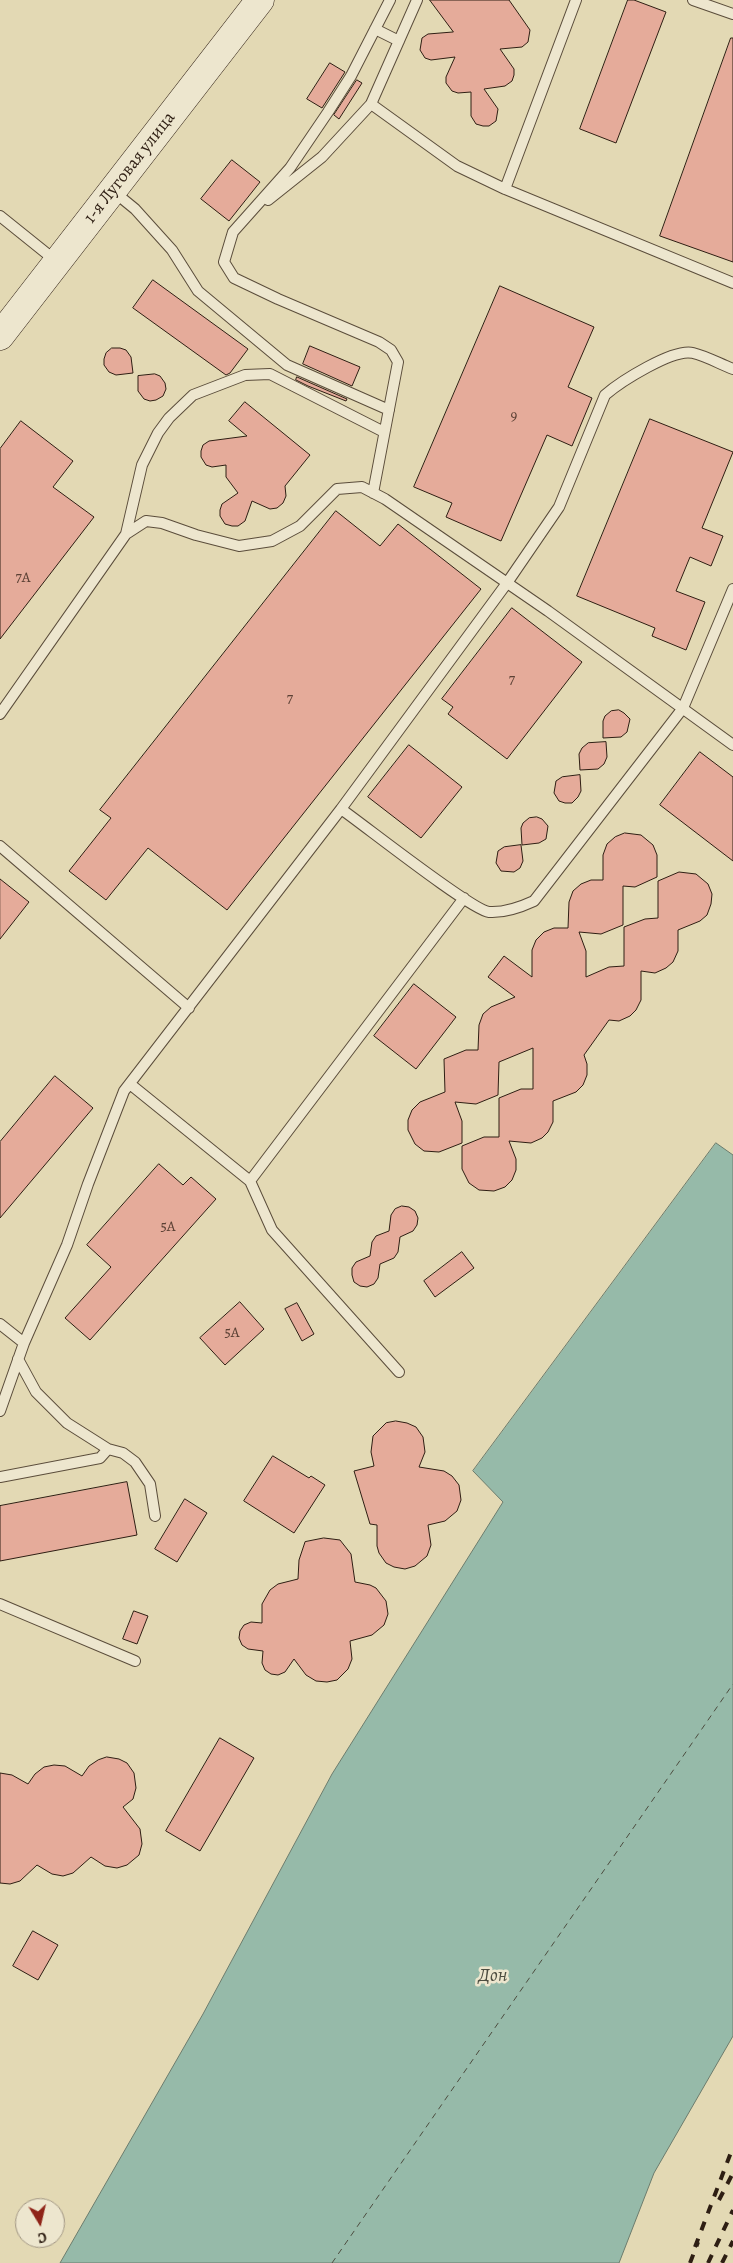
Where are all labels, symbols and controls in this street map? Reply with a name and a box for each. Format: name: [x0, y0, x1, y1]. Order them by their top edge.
street label: 1-я Луговая улица: [80, 108, 180, 228]
house number: 9: [511, 407, 517, 425]
house number: 7А: [15, 569, 31, 587]
house number: 7: [509, 671, 515, 689]
house number: 7: [287, 690, 293, 708]
house number: 5А: [160, 1218, 176, 1236]
house number: 5А: [224, 1324, 240, 1342]
water label: Дон: [479, 1965, 507, 1987]
north arrow: [15, 2198, 65, 2248]
text: С: [37, 2227, 48, 2247]

